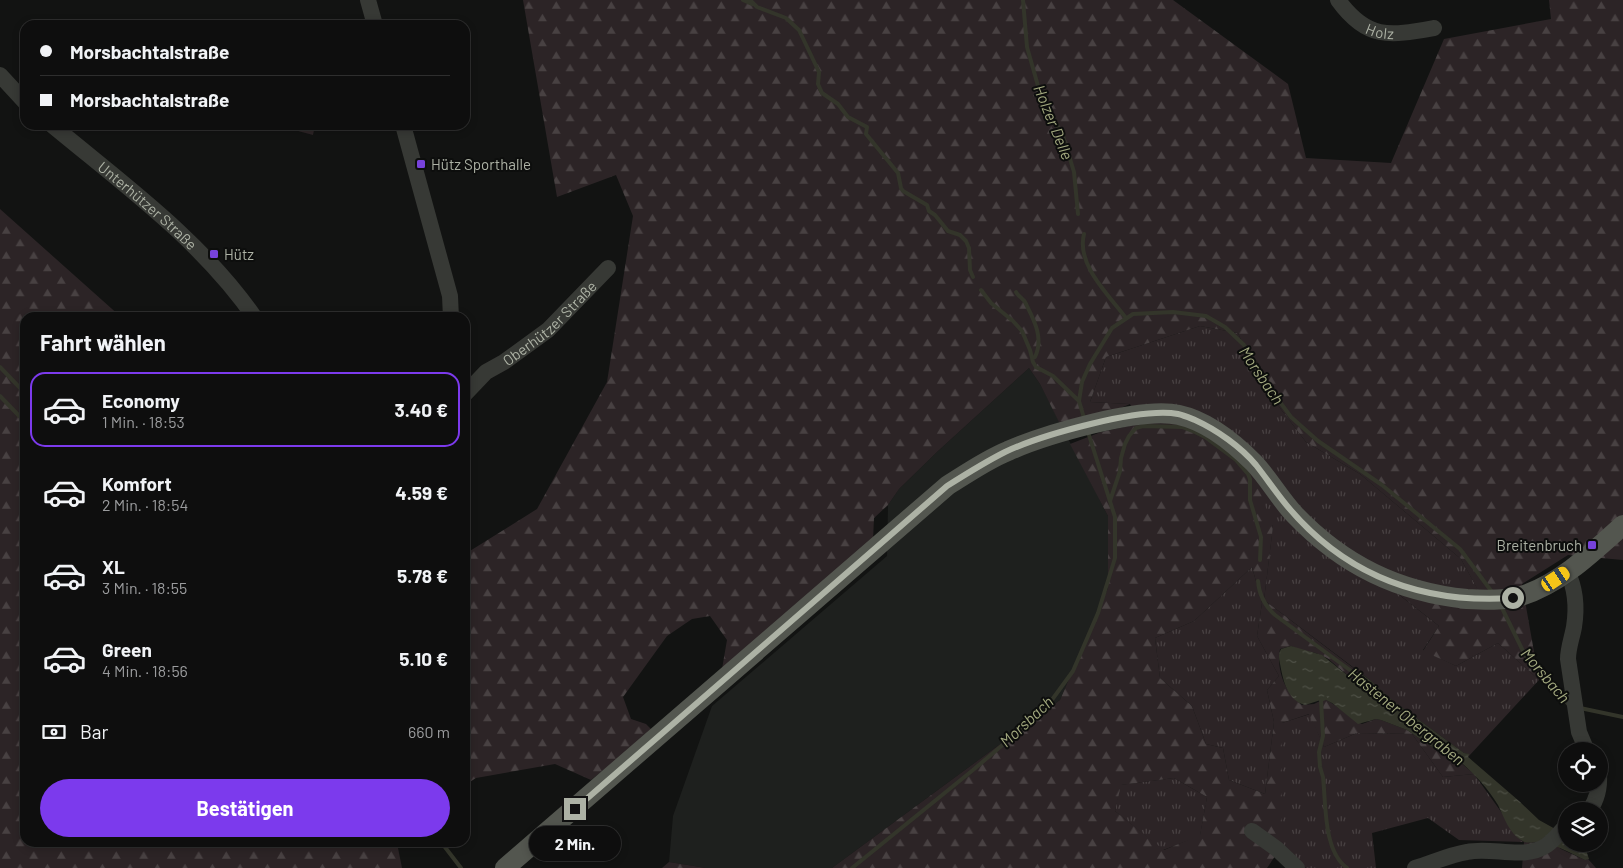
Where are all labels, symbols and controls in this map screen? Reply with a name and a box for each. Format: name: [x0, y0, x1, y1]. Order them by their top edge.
street label: Holz: [1363, 19, 1394, 42]
text: Morsbachtalstraße: [70, 40, 229, 63]
water label: Holzer Delle: [1030, 82, 1078, 162]
text: Morsbachtalstraße: [70, 88, 229, 111]
place label: Hütz Sporthalle: [431, 155, 531, 173]
street label: Unterhützer Straße: [95, 157, 201, 253]
marker: Hütz Sporthalle: [415, 158, 427, 170]
place label: Hütz: [224, 245, 254, 263]
marker: Hütz: [208, 248, 220, 260]
street label: Oberhützer Straße: [499, 277, 600, 369]
text: Fahrt wählen: [40, 329, 166, 355]
water label: Morsbach: [1236, 342, 1288, 408]
icon: car: [42, 387, 87, 432]
text: Economy: [102, 389, 180, 412]
text: 3.40 €: [394, 398, 448, 421]
text: 1 Min. · 18:53: [102, 412, 185, 431]
icon: car: [42, 470, 87, 515]
text: Komfort: [102, 472, 172, 495]
text: 4.59 €: [395, 481, 448, 504]
text: 2 Min. · 18:54: [102, 495, 188, 514]
place label: Breitenbruch: [1497, 536, 1582, 554]
marker: Breitenbruch: [1586, 539, 1598, 551]
icon: car: [42, 553, 87, 598]
text: XL: [102, 555, 125, 578]
text: 5.78 €: [397, 564, 448, 587]
car: [1539, 564, 1572, 594]
text: 3 Min. · 18:55: [102, 578, 187, 597]
route start: [1502, 587, 1524, 609]
icon: car: [42, 636, 87, 681]
text: Green: [102, 638, 152, 661]
water label: Morsbach: [1518, 644, 1574, 706]
text: 5.10 €: [399, 647, 448, 670]
text: 4 Min. · 18:56: [102, 661, 188, 680]
water label: Hastener Obergraben: [1345, 663, 1469, 769]
water label: Morsbach: [995, 692, 1057, 750]
icon: cash: [40, 718, 68, 746]
text: Bar: [80, 720, 108, 743]
text: 660 m: [408, 722, 450, 741]
map controls: [1558, 742, 1608, 852]
button: locate: [1558, 742, 1608, 792]
button: Bestätigen: [40, 779, 450, 837]
route end: [564, 798, 586, 820]
button: layers: [1558, 802, 1608, 852]
callout: 2 Min.: [529, 826, 621, 862]
text: 2 Min.: [555, 834, 595, 853]

